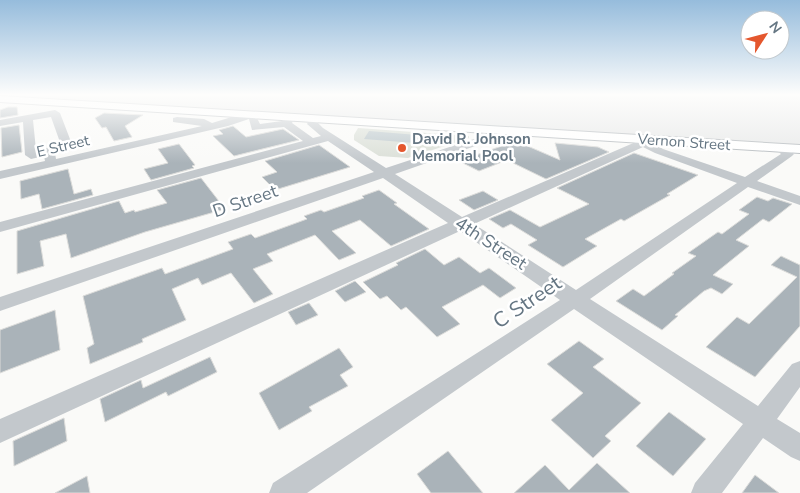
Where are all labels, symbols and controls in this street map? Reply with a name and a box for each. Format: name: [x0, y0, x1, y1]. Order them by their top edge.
north arrow: [740, 10, 790, 60]
text: N: [764, 18, 786, 37]
place label: David R. Johnson Memorial Pool: [412, 129, 531, 166]
street label: Vernon Street: [636, 129, 732, 155]
street label: E Street: [35, 130, 92, 162]
marker: David R. Johnson Memorial Pool: [396, 142, 408, 154]
street label: D Street: [209, 179, 281, 223]
street label: 4th Street: [450, 211, 532, 276]
street label: C Street: [487, 269, 567, 335]

